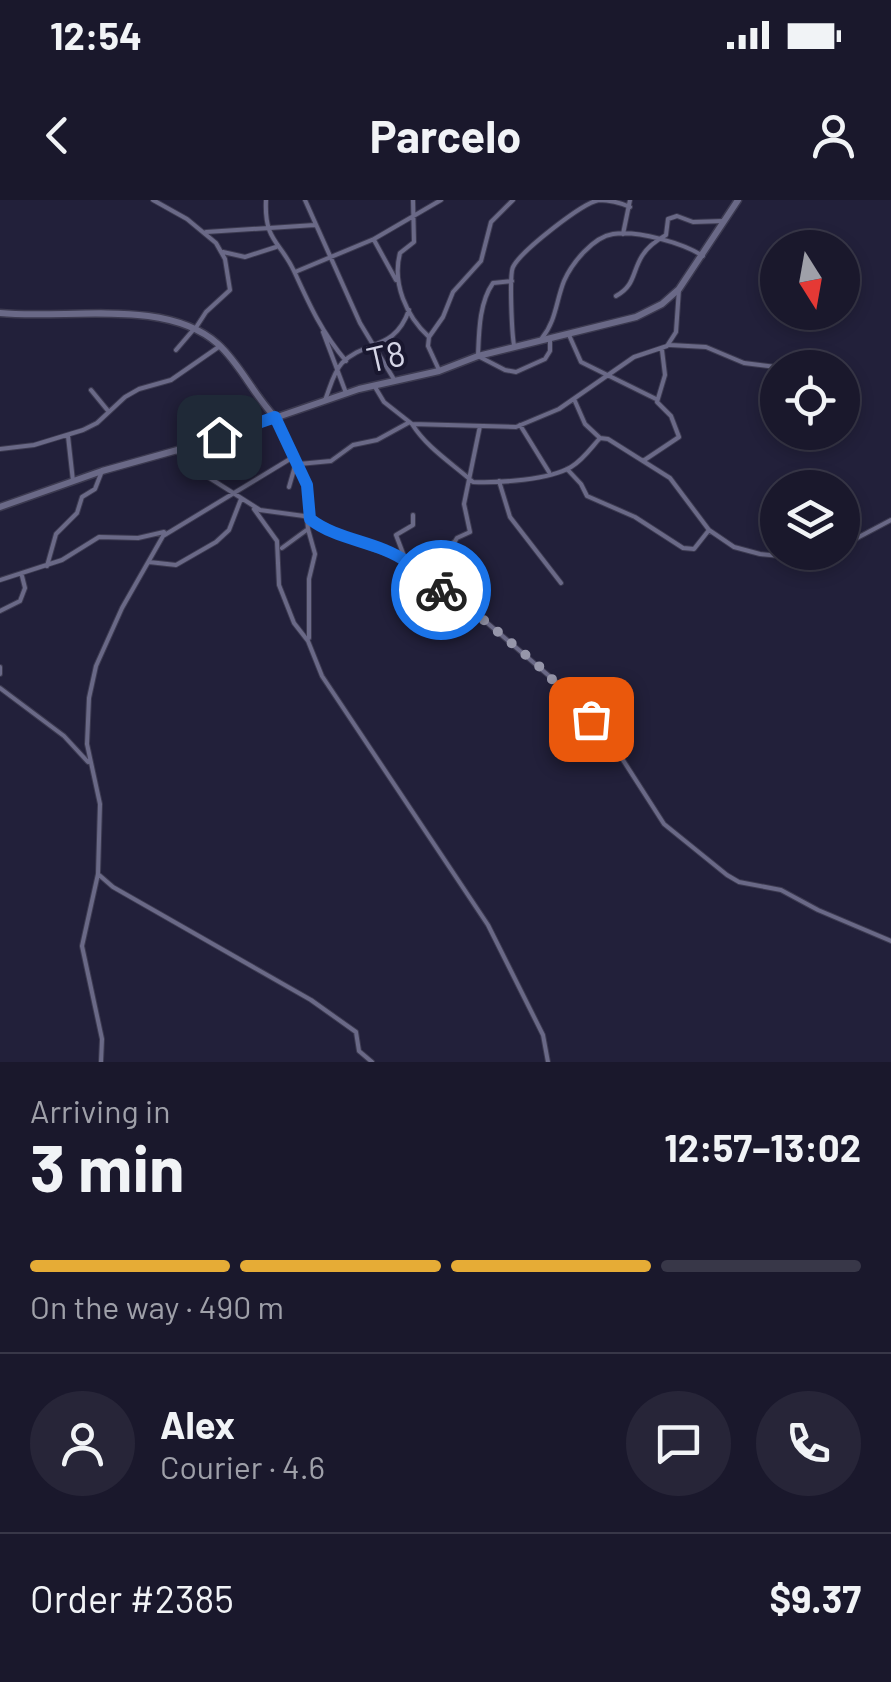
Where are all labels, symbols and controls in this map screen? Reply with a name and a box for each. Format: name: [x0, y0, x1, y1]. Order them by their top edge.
text: 12:54: [50, 12, 142, 58]
icon: back: [30, 108, 85, 163]
text: Parcelo: [370, 108, 521, 162]
icon: person: [806, 108, 861, 163]
north arrow: [760, 230, 860, 330]
map controls: [760, 230, 860, 570]
street label: T8: [362, 330, 409, 380]
button: locate: [760, 350, 860, 450]
pin: [177, 395, 262, 480]
icon: home: [192, 410, 247, 465]
button: layers: [760, 470, 860, 570]
courier: [391, 540, 491, 640]
icon: bike: [414, 563, 469, 618]
pin: [549, 677, 634, 762]
icon: bag: [564, 692, 619, 747]
text: Arriving in: [30, 1091, 170, 1129]
text: 12:57–13:02: [664, 1124, 861, 1170]
text: 3 min: [30, 1127, 185, 1205]
text: On the way · 490 m: [30, 1287, 284, 1325]
button: person: [30, 1391, 135, 1496]
button: chat: [626, 1391, 731, 1496]
button: phone: [756, 1391, 861, 1496]
text: Alex: [160, 1401, 235, 1447]
text: Courier · 4.6: [160, 1447, 325, 1485]
text: Order #2385: [30, 1575, 234, 1621]
text: $9.37: [769, 1575, 861, 1621]

